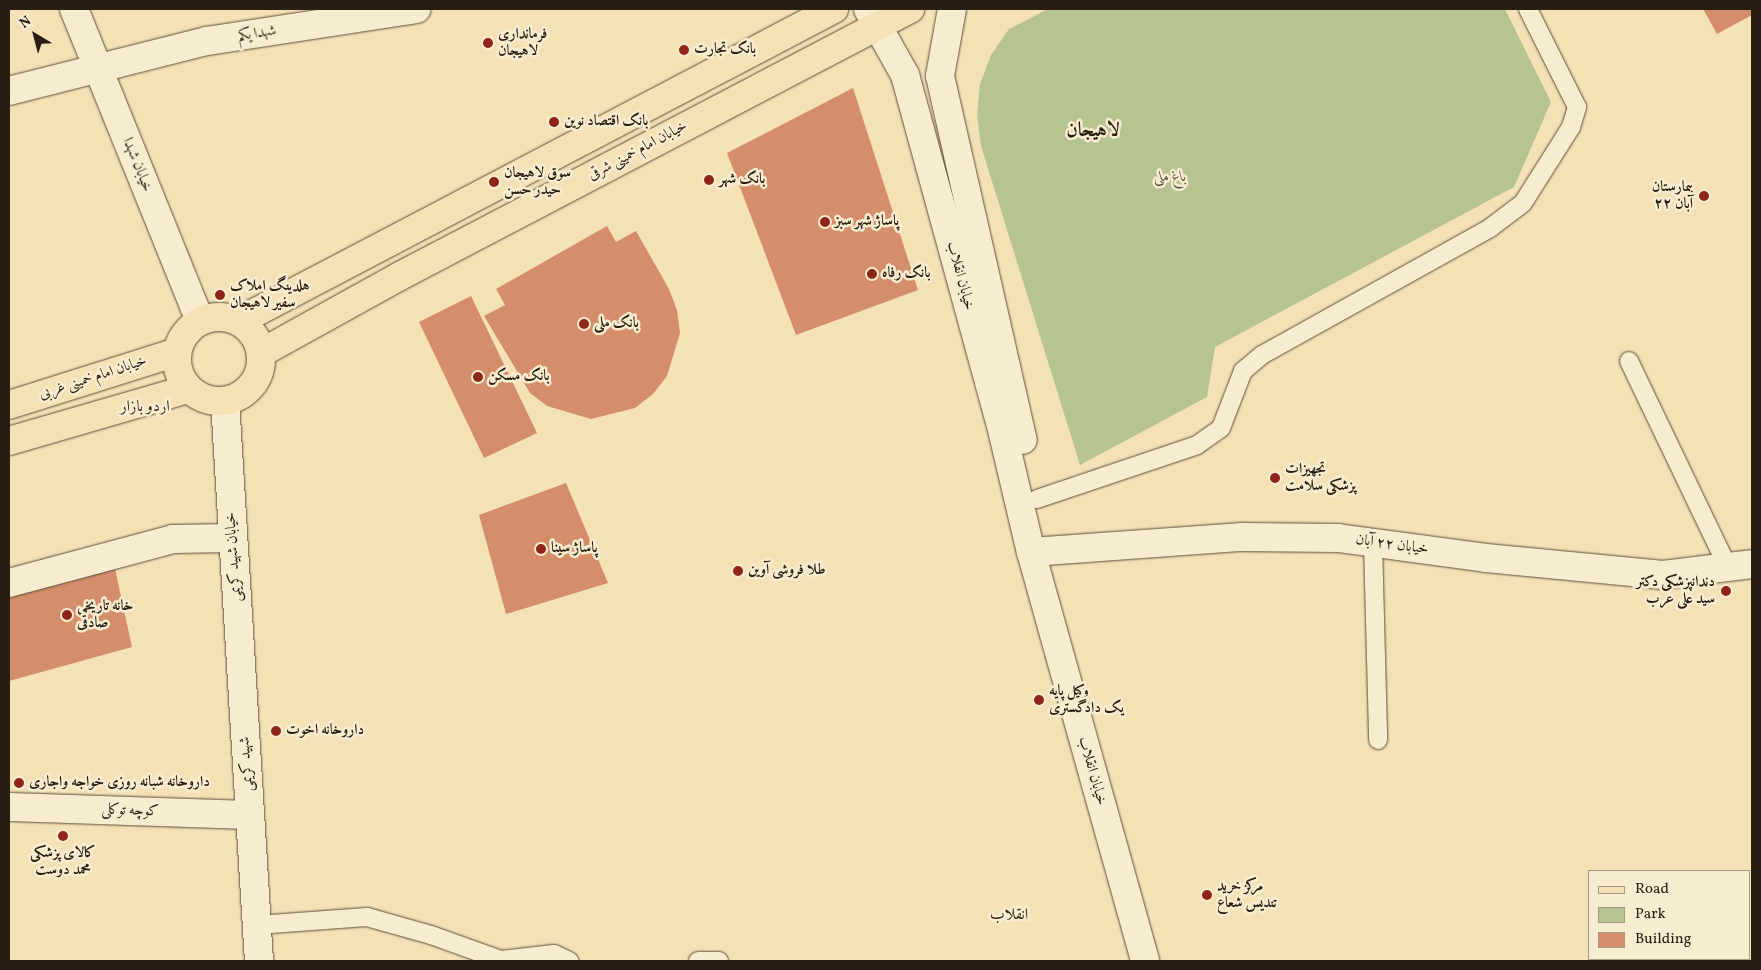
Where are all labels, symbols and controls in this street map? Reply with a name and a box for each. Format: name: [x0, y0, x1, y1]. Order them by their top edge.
north arrow: [10, 10, 60, 60]
text: N: [16, 12, 35, 33]
street label: شهدا یکم: [237, 22, 277, 46]
place label: فرمانداری لاهیجان: [498, 25, 547, 60]
marker: فرمانداری لاهیجان: [482, 37, 494, 49]
place label: بانک تجارت: [694, 41, 756, 59]
marker: بانک تجارت: [678, 44, 690, 56]
place label: بانک اقتصاد نوین: [564, 113, 648, 131]
marker: بانک اقتصاد نوین: [548, 116, 560, 128]
street label: خیابان امام خمینی شرقی: [585, 117, 691, 185]
district label: لاهیجان: [1066, 119, 1120, 143]
street label: خیابان شهدا: [118, 135, 156, 195]
place label: سوق لاهيجان حيدر حسن: [504, 164, 571, 199]
park label: باغ ملی: [1154, 169, 1186, 187]
place label: بانک شهر: [719, 171, 765, 189]
marker: بانک شهر: [703, 174, 715, 186]
marker: سوق لاهيجان حيدر حسن: [488, 176, 500, 188]
place label: بیمارستان ۲۲ آبان: [1652, 178, 1693, 213]
marker: بیمارستان ۲۲ آبان: [1697, 189, 1711, 203]
place label: پاساژ شهر سبز: [835, 213, 899, 231]
marker: پاساژ شهر سبز: [819, 216, 831, 228]
street label: خیابان انقلاب: [942, 239, 978, 313]
place label: بانک رفاه: [882, 265, 930, 283]
marker: بانک رفاه: [866, 268, 878, 280]
place label: هلدینگ املاک سفیر لاهیجان: [230, 277, 309, 312]
marker: هلدینگ املاک سفیر لاهیجان: [214, 289, 226, 301]
place label: بانک ملی: [594, 315, 639, 333]
marker: بانک ملی: [578, 318, 590, 330]
street label: خیابان امام خمینی غربی: [37, 352, 149, 404]
place label: بانک مسکن: [488, 368, 550, 386]
marker: بانک مسکن: [472, 371, 484, 383]
district label: اردو بازار: [120, 397, 170, 417]
place label: تجهیزات پزشکی سلامت: [1285, 460, 1356, 495]
marker: تجهیزات پزشکی سلامت: [1269, 472, 1281, 484]
street label: خیابان شهید کریمی: [222, 512, 246, 602]
street label: خیابان ۲۲ آبان: [1354, 531, 1430, 559]
place label: پاساژ سینا: [551, 540, 597, 558]
marker: پاساژ سینا: [535, 543, 547, 555]
place label: طلا فروشی آوین: [748, 562, 826, 580]
marker: طلا فروشی آوین: [732, 565, 744, 577]
place label: دندانپزشکی دکتر سید علی عرب: [1636, 573, 1715, 608]
marker: دندانپزشکی دکتر سید علی عرب: [1719, 584, 1733, 598]
place label: خانه تاریخی صادقی: [77, 597, 133, 632]
marker: خانه تاریخی صادقی: [61, 609, 73, 621]
place label: وکیل پایه یک دادگستری: [1049, 682, 1124, 717]
marker: وکیل پایه یک دادگستری: [1033, 694, 1045, 706]
place label: داروخانه اخوت: [286, 722, 364, 740]
marker: داروخانه اخوت: [270, 725, 282, 737]
street label: خیابان انقلاب: [1074, 734, 1110, 808]
street label: شهید کریمی: [236, 736, 258, 792]
place label: داروخانه شبانه روزی خواجه واجاری: [29, 774, 210, 792]
marker: داروخانه شبانه روزی خواجه واجاری: [13, 777, 25, 789]
street label: کوچه توکلی: [101, 801, 159, 821]
marker: کالای پزشکی محمد دوست: [57, 830, 69, 842]
place label: کالای پزشکی محمد دوست: [30, 844, 96, 879]
legend: [1588, 870, 1751, 960]
place label: مرکز خرید تندیس شعاع: [1217, 877, 1278, 912]
text: Road: [1635, 879, 1669, 900]
marker: مرکز خرید تندیس شعاع: [1201, 889, 1213, 901]
text: Park: [1635, 904, 1666, 925]
district label: انقلاب: [990, 905, 1028, 925]
text: Building: [1635, 929, 1691, 950]

